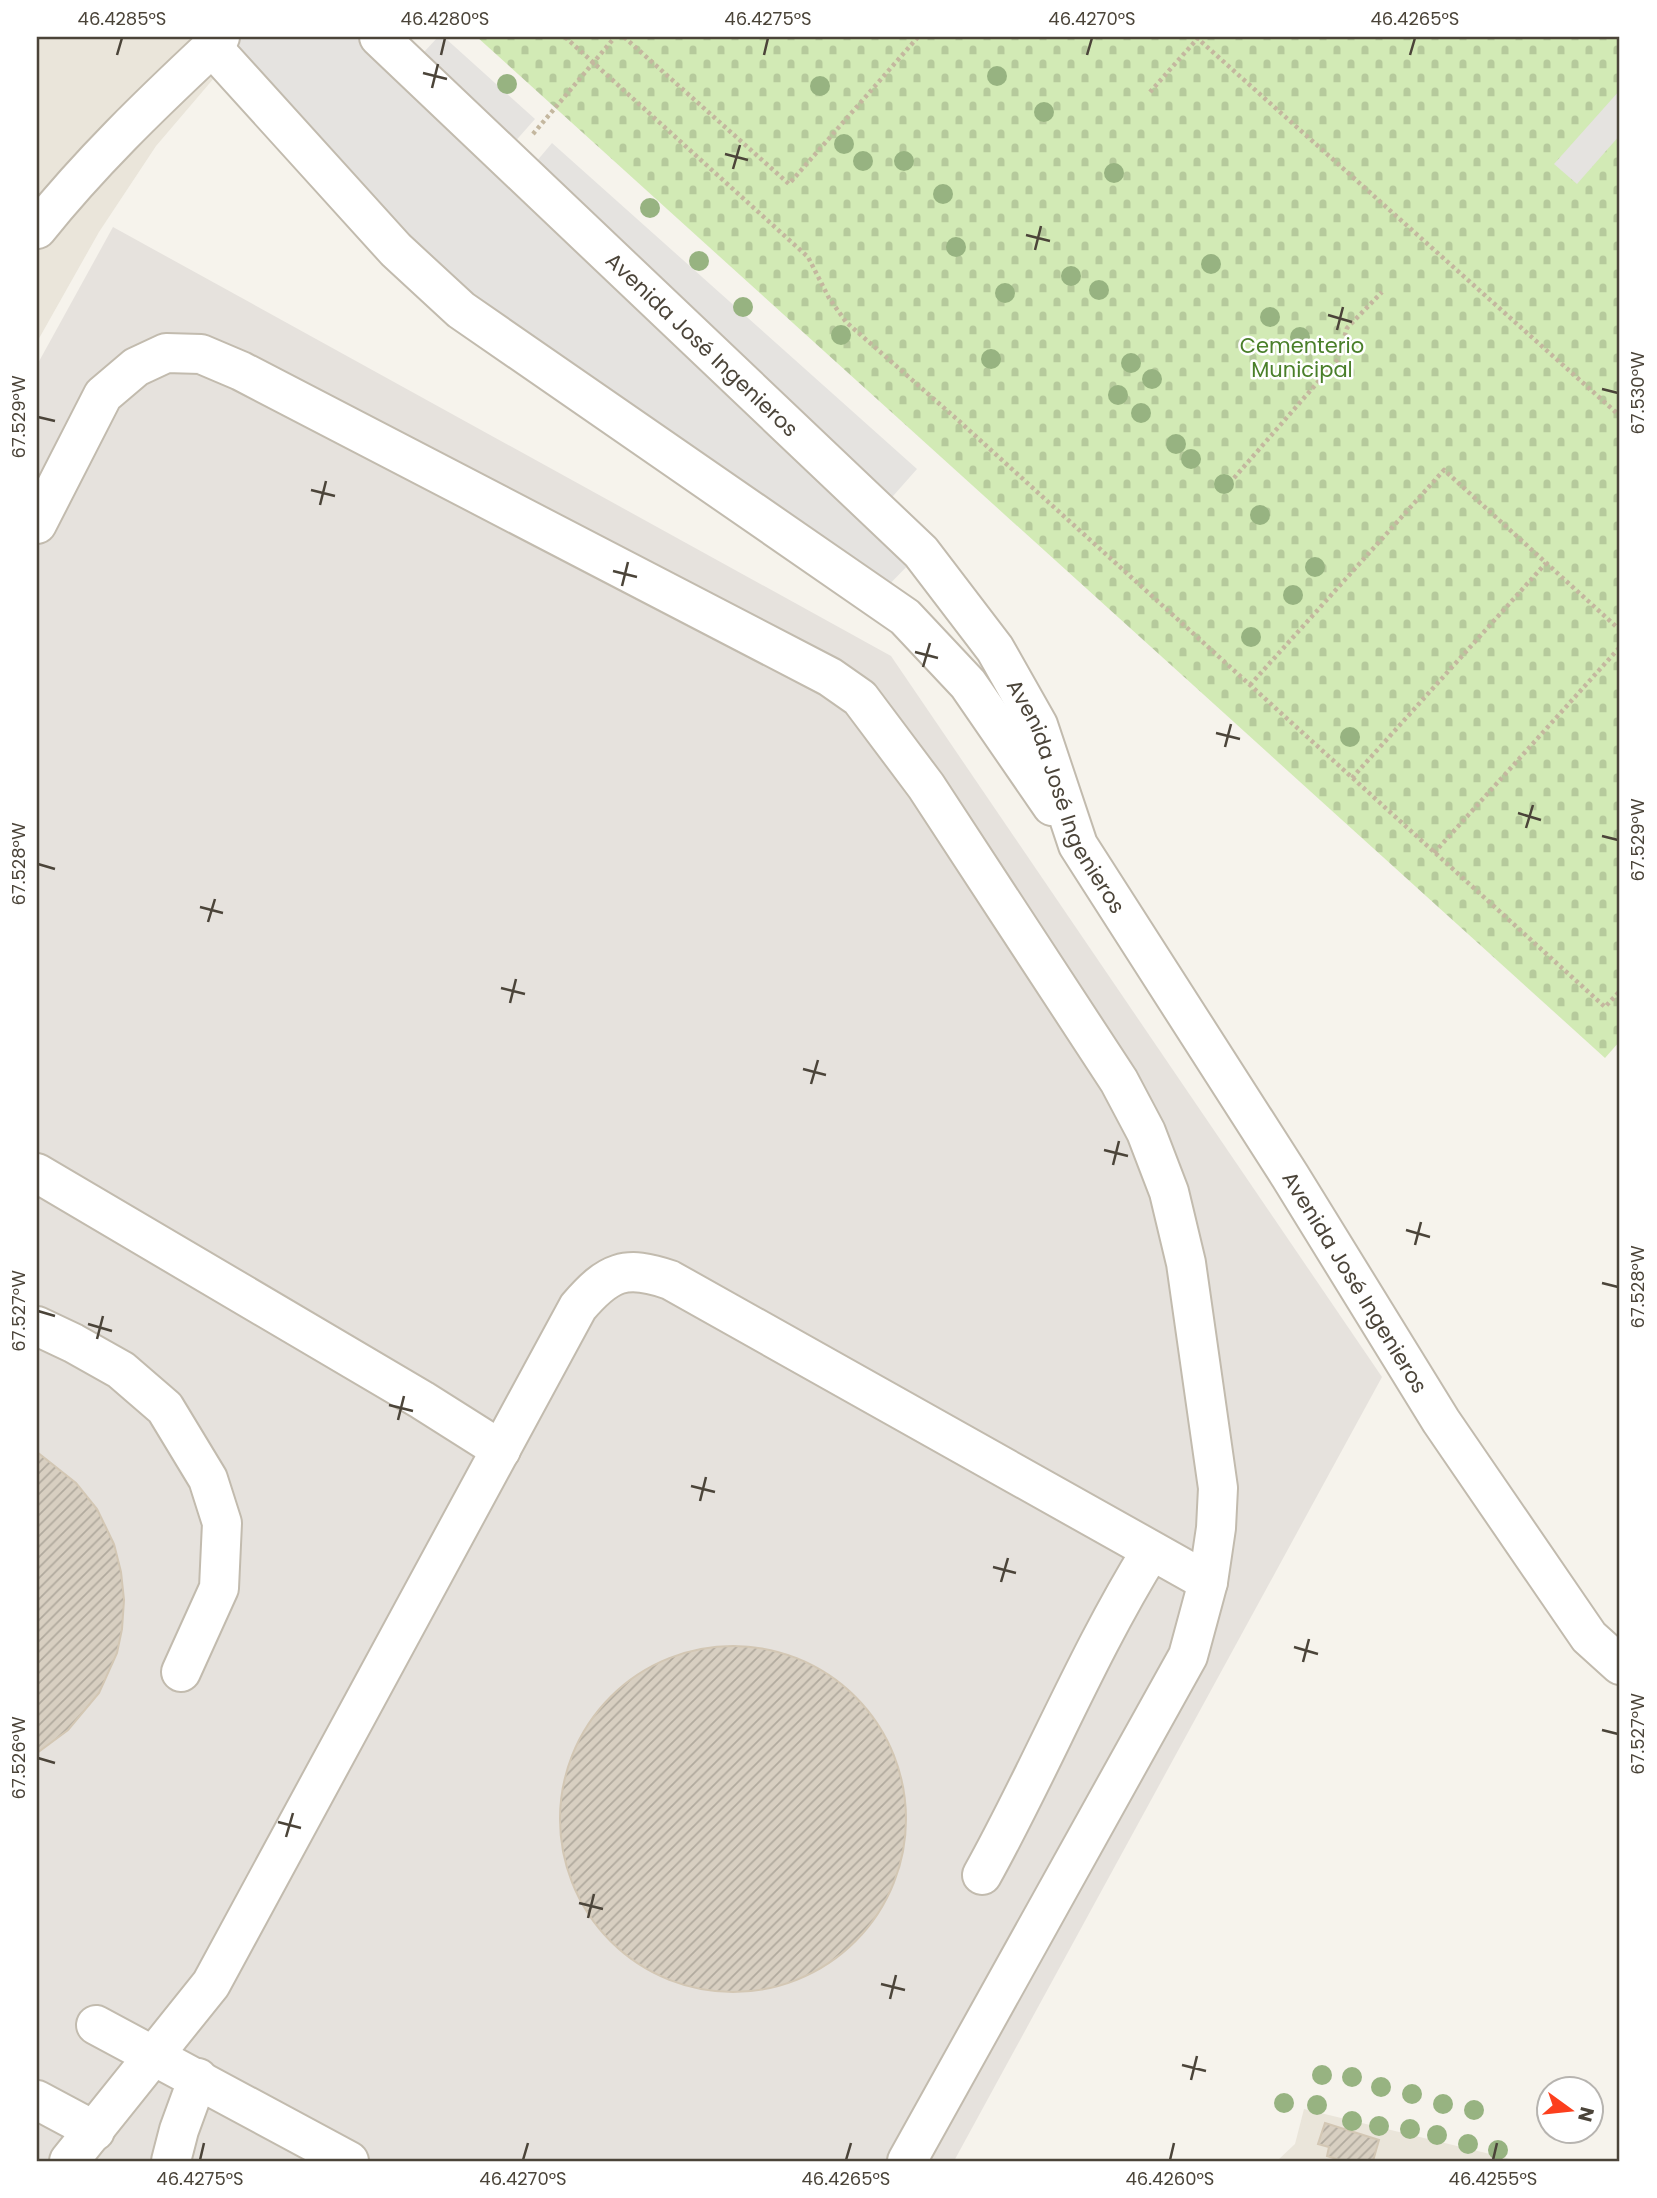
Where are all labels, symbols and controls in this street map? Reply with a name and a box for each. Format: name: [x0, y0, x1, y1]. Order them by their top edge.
text: 46.4285°S: [78, 6, 166, 31]
text: 46.4280°S: [401, 6, 489, 31]
text: 46.4275°S: [724, 6, 812, 31]
text: 46.4270°S: [1048, 6, 1136, 31]
text: 46.4265°S: [1371, 6, 1459, 31]
street label: Avenida José Ingenieros: [600, 246, 805, 443]
park label: Cementerio Municipal: [1240, 331, 1364, 384]
text: 67.530°W: [1625, 351, 1650, 435]
text: 67.529°W: [6, 375, 31, 458]
street label: Avenida José Ingenieros: [1000, 674, 1132, 919]
text: 67.529°W: [1625, 798, 1650, 881]
text: 67.528°W: [6, 822, 31, 906]
street label: Avenida José Ingenieros: [1276, 1166, 1435, 1398]
text: 67.528°W: [1625, 1245, 1650, 1329]
text: 67.527°W: [6, 1270, 31, 1352]
text: 67.527°W: [1625, 1693, 1650, 1775]
text: 67.526°W: [6, 1716, 31, 1800]
north arrow: [1534, 2076, 1604, 2146]
text: N: [1571, 2104, 1601, 2125]
text: 46.4275°S: [156, 2166, 244, 2191]
text: 46.4270°S: [479, 2166, 567, 2191]
text: 46.4265°S: [802, 2166, 890, 2191]
text: 46.4260°S: [1126, 2166, 1214, 2191]
text: 46.4255°S: [1449, 2166, 1537, 2191]

